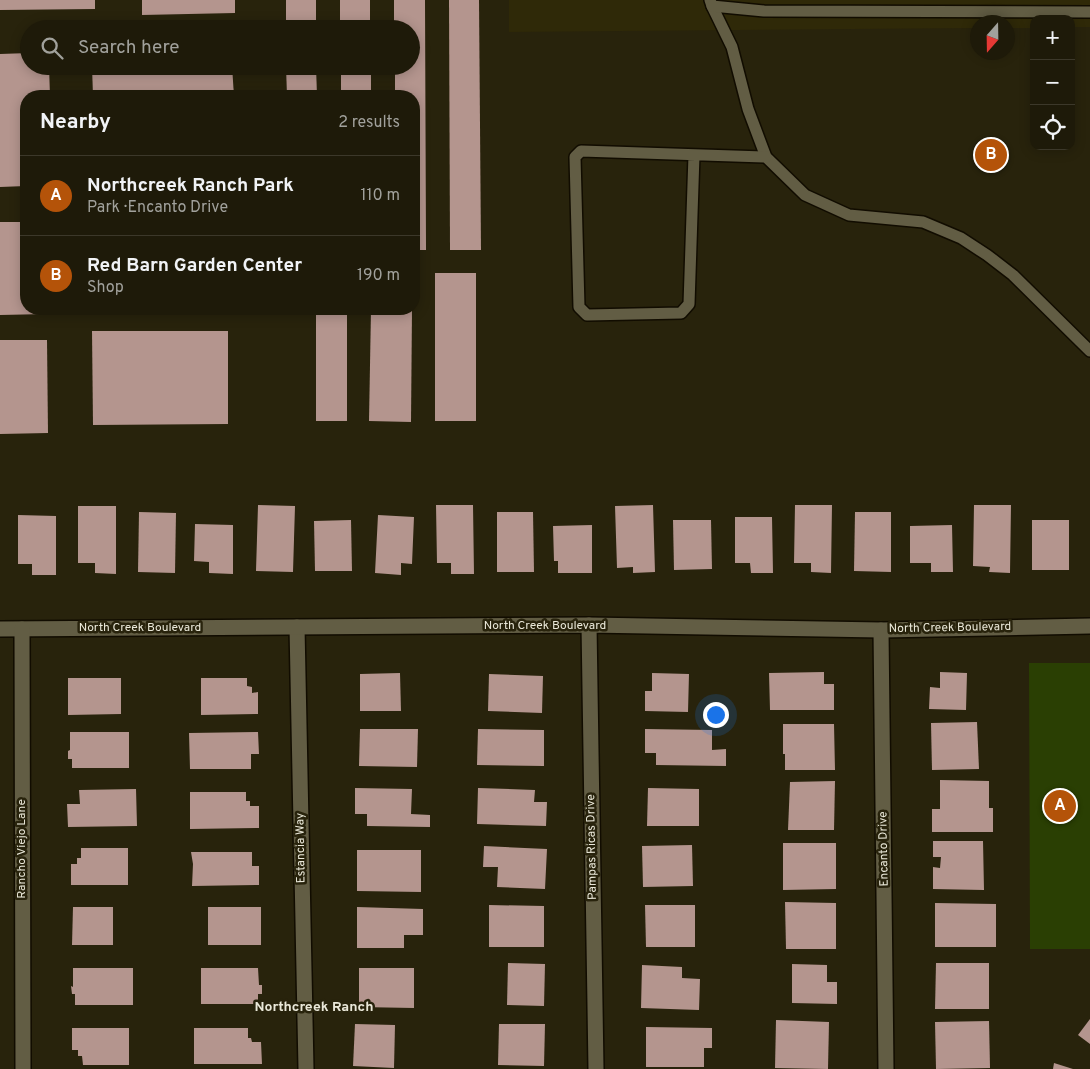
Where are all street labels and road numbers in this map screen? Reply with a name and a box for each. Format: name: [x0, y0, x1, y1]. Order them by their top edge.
street label: North Creek Boulevard: [484, 618, 606, 634]
street label: North Creek Boulevard: [889, 619, 1011, 637]
street label: North Creek Boulevard: [79, 620, 201, 636]
street label: Pampas Ricas Drive: [583, 794, 601, 900]
street label: Rancho Viejo Lane: [14, 799, 30, 899]
street label: Encanto Drive: [875, 811, 893, 887]
street label: Estancia Way: [292, 813, 310, 883]

